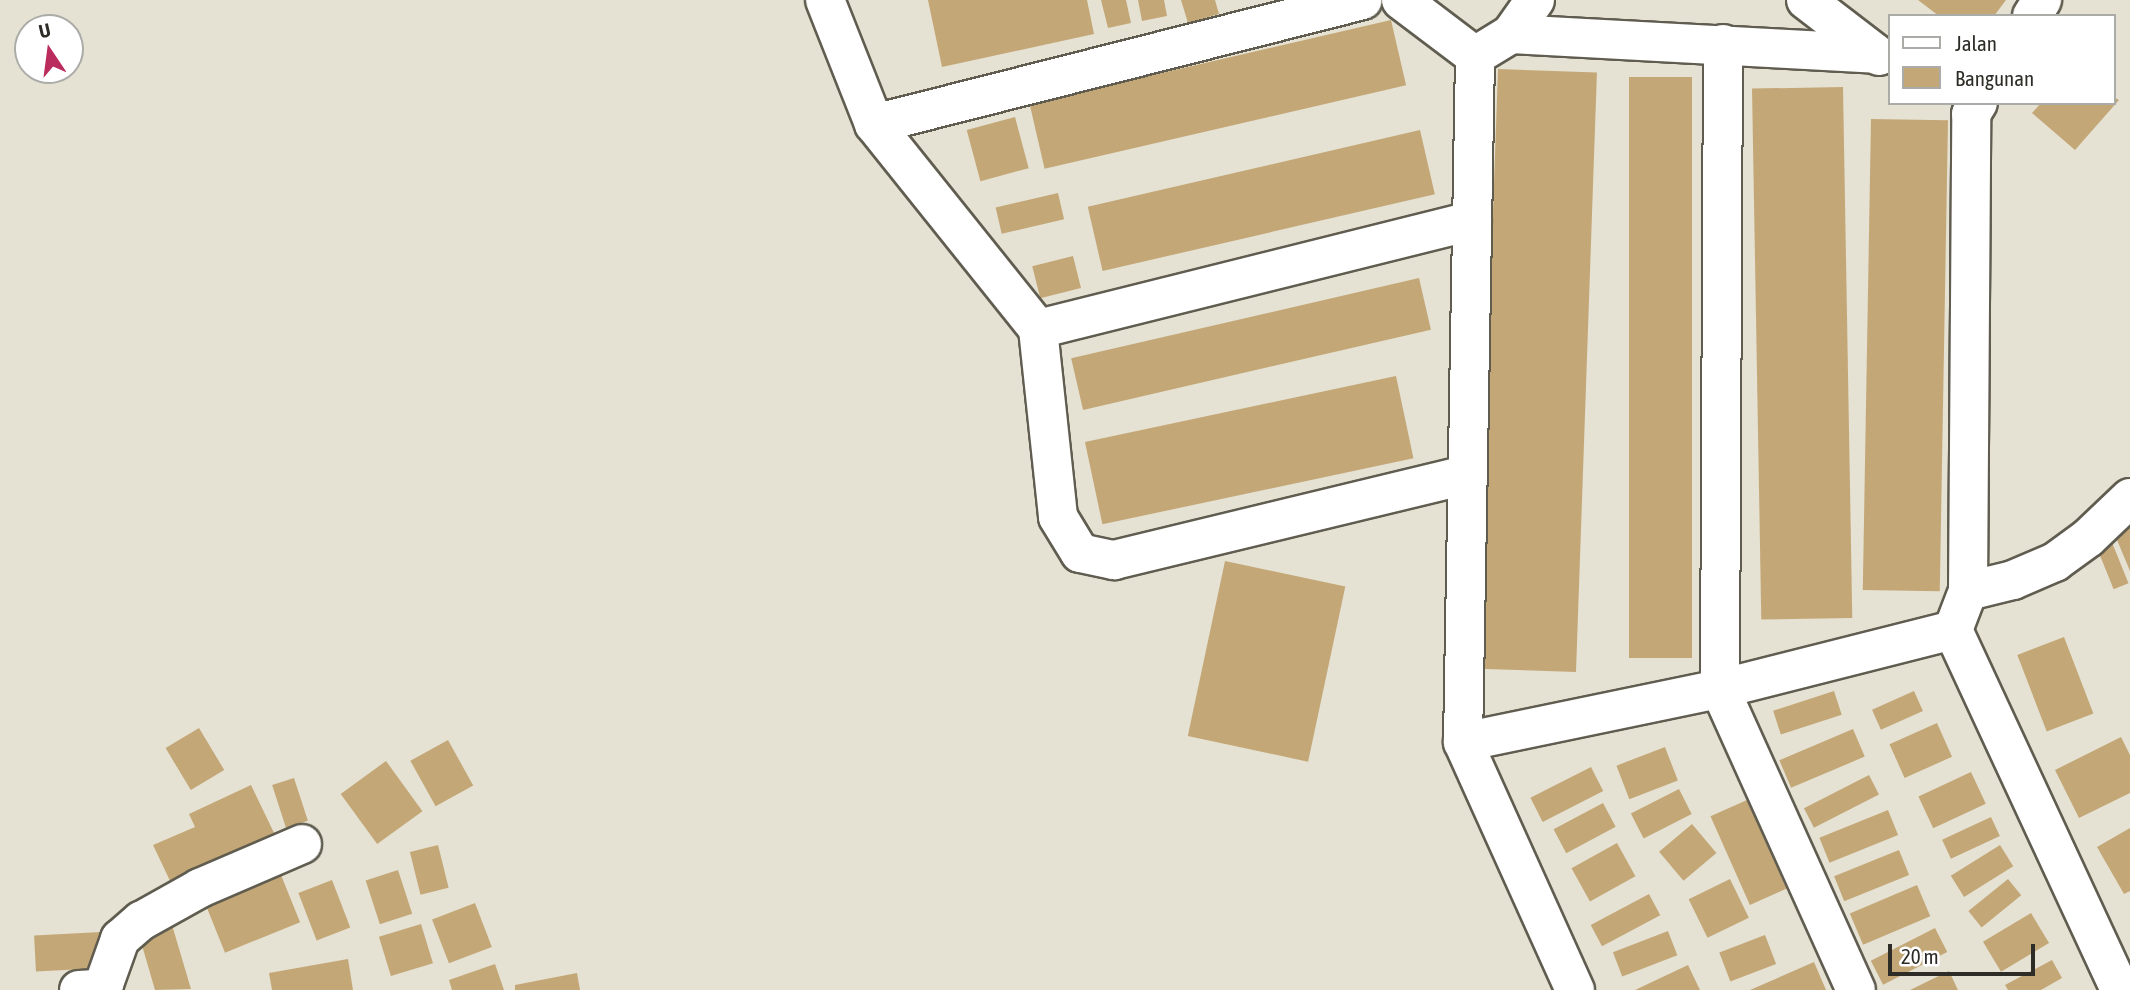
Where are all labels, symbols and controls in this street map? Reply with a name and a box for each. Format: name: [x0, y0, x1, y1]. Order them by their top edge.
north arrow: [14, 14, 84, 84]
legend: [1888, 14, 2116, 105]
text: U: [37, 19, 53, 42]
text: Jalan: [1955, 31, 1997, 55]
text: Bangunan: [1955, 66, 2034, 90]
scale bar: [1892, 930, 2039, 974]
text: 20 m: [1901, 944, 1939, 968]

